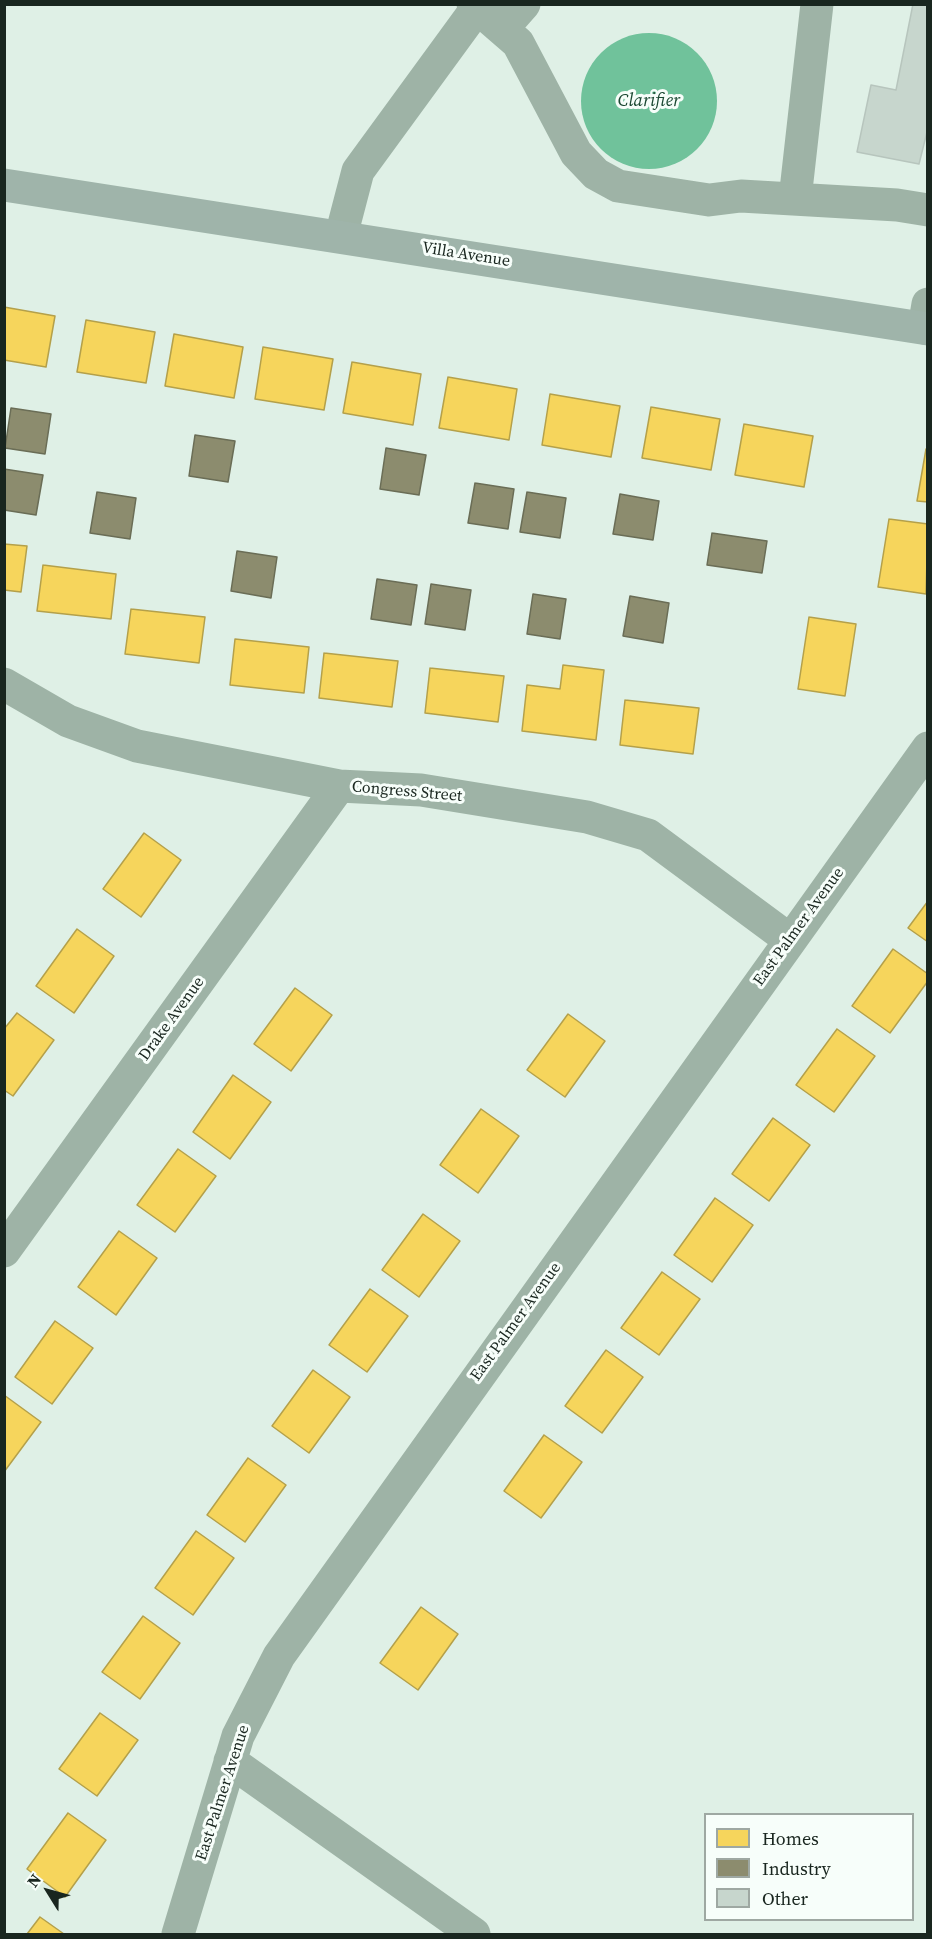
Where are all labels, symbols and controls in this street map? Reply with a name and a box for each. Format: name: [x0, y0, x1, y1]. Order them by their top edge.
water label: Clarifier: [618, 90, 680, 112]
street label: Villa Avenue: [421, 239, 511, 271]
street label: Congress Street: [351, 778, 463, 806]
street label: East Palmer Avenue: [750, 864, 848, 990]
street label: Drake Avenue: [135, 973, 209, 1065]
street label: East Palmer Avenue: [467, 1259, 565, 1385]
street label: East Palmer Avenue: [192, 1723, 254, 1863]
legend: [704, 1813, 914, 1921]
text: Homes: [762, 1826, 819, 1851]
text: Industry: [762, 1856, 831, 1881]
north arrow: [18, 1861, 78, 1921]
text: N: [21, 1869, 46, 1891]
text: Other: [762, 1886, 808, 1911]

